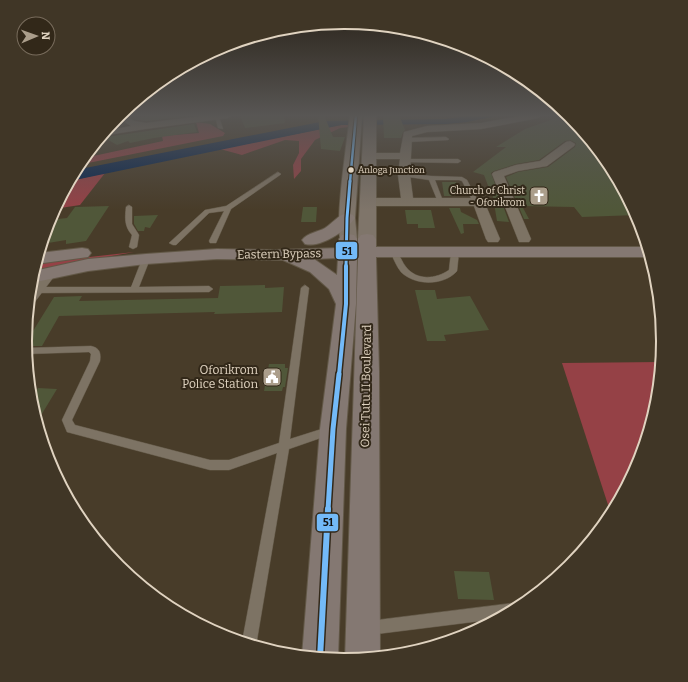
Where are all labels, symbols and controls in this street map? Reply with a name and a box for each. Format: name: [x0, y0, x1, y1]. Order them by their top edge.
north arrow: [16, 16, 56, 56]
text: N: [39, 31, 52, 41]
marker: Anloga Junction: [346, 165, 356, 175]
place label: Anloga Junction: [358, 165, 425, 175]
place label: Church of Christ - Oforikrom: [450, 185, 525, 209]
church icon: Church of Christ - Oforikrom: [528, 185, 550, 207]
line badge: 51: [335, 241, 358, 260]
text: 51: [342, 245, 353, 258]
street label: Eastern Bypass: [237, 246, 322, 262]
street label: Osei Tutu II Boulevard: [358, 324, 374, 448]
place label: Oforikrom Police Station: [182, 363, 259, 391]
public building icon: Oforikrom Police Station: [261, 366, 283, 388]
line badge: 51: [316, 513, 339, 532]
text: 51: [323, 516, 334, 529]

